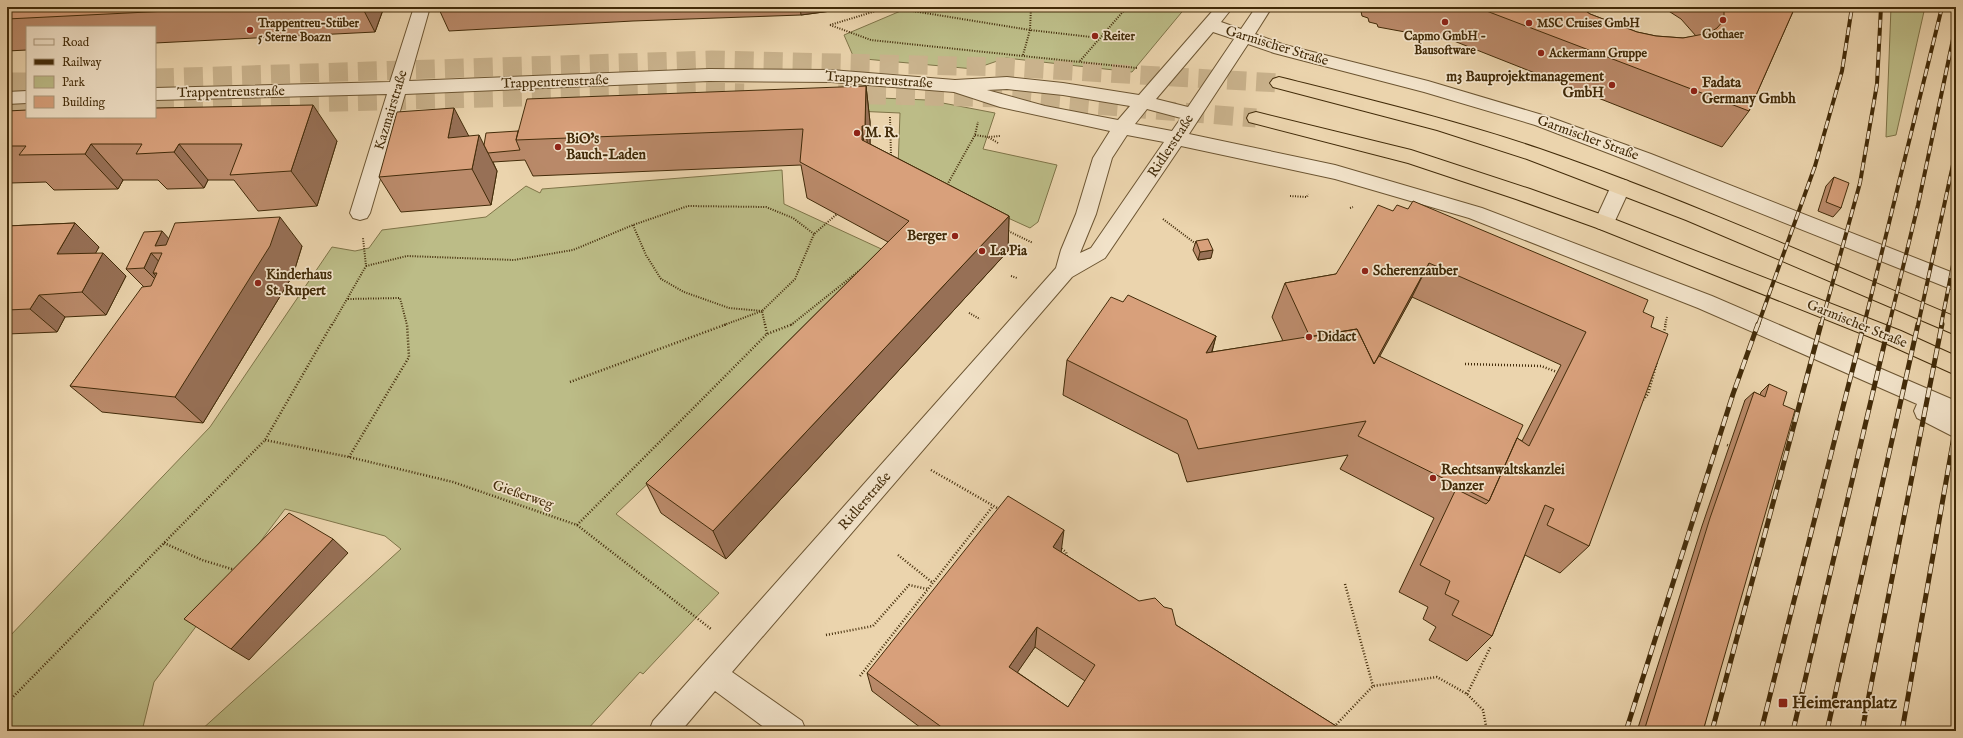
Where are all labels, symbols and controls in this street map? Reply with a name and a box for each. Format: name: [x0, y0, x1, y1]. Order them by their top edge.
marker: Gothaer: [1718, 15, 1728, 25]
place label: Trappentreu-Stüber 5 Sterne Boazn: [257, 16, 360, 45]
place label: MSC Cruises GmbH: [1537, 16, 1641, 31]
marker: Capmo GmbH - Bausoftware: [1440, 17, 1450, 27]
marker: MSC Cruises GmbH: [1524, 18, 1534, 28]
street label: Garmischer Straße: [1223, 22, 1331, 70]
marker: Trappentreu-Stüber 5 Sterne Boazn: [245, 25, 255, 35]
legend: [26, 26, 156, 118]
place label: Gothaer: [1702, 27, 1744, 42]
place label: Reiter: [1103, 29, 1135, 44]
place label: Capmo GmbH - Bausoftware: [1404, 29, 1486, 58]
marker: Reiter: [1090, 31, 1100, 41]
text: Road: [62, 35, 90, 50]
place label: Ackermann Gruppe: [1548, 46, 1648, 62]
marker: Ackermann Gruppe: [1536, 48, 1546, 58]
text: Railway: [62, 55, 101, 70]
street label: Kazmairstraße: [370, 67, 412, 152]
street label: Trappentreustraße: [825, 67, 934, 93]
place label: m3 Bauprojektmanagement GmbH: [1446, 68, 1604, 102]
street label: Trappentreustraße: [501, 71, 610, 93]
place label: Fadata Germany Gmbh: [1702, 74, 1796, 108]
text: Park: [62, 75, 85, 90]
marker: m3 Bauprojektmanagement GmbH: [1607, 80, 1617, 90]
street label: Trappentreustraße: [177, 82, 285, 102]
marker: Fadata Germany Gmbh: [1689, 86, 1699, 96]
text: Building: [62, 95, 106, 110]
street label: Ridlerstraße: [1144, 111, 1198, 181]
street label: Garmischer Straße: [1535, 111, 1642, 165]
place label: M. R.: [865, 124, 898, 142]
marker: M. R.: [852, 128, 862, 138]
place label: BiO's Bauch-Laden: [566, 130, 646, 164]
marker: BiO's Bauch-Laden: [553, 142, 563, 152]
place label: Berger: [907, 227, 948, 245]
marker: Berger: [950, 231, 960, 241]
place label: La Pia: [990, 242, 1028, 260]
marker: La Pia: [977, 246, 987, 256]
place label: Scherenzauber: [1373, 262, 1459, 280]
place label: Kinderhaus St. Rupert: [266, 266, 332, 300]
marker: Scherenzauber: [1360, 266, 1370, 276]
marker: Kinderhaus St. Rupert: [253, 278, 263, 288]
street label: Garmischer Straße: [1804, 296, 1910, 353]
place label: Didact: [1317, 328, 1356, 346]
marker: Didact: [1304, 332, 1314, 342]
place label: Rechtsanwaltskanzlei Danzer: [1441, 461, 1565, 495]
street label: Ridlerstraße: [835, 468, 896, 534]
marker: Rechtsanwaltskanzlei Danzer: [1428, 473, 1438, 483]
street label: Gießerweg: [490, 476, 556, 514]
place label: Heimeranplatz: [1792, 693, 1897, 714]
marker: Heimeranplatz: [1777, 697, 1789, 709]

